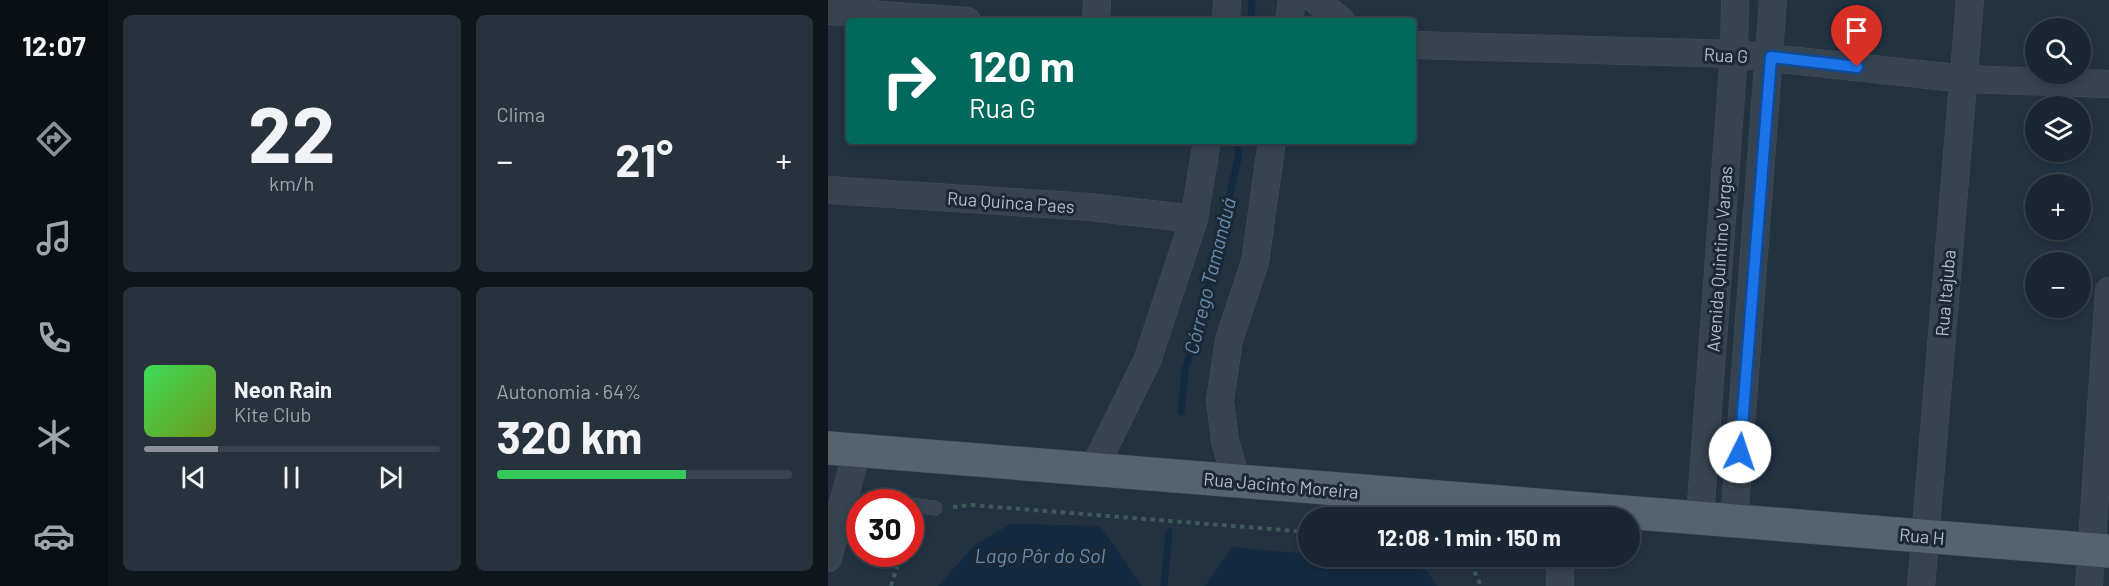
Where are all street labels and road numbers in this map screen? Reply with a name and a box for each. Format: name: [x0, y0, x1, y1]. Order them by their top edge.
street label: Rua G: [1703, 43, 1749, 67]
street label: Avenida Quintino Vargas: [1702, 165, 1736, 353]
street label: Rua Quinca Paes: [947, 187, 1075, 217]
street label: Rua Itajuba: [1930, 249, 1960, 337]
street label: Rua Jacinto Moreira: [1203, 467, 1359, 503]
street label: Rua H: [1899, 523, 1945, 549]

